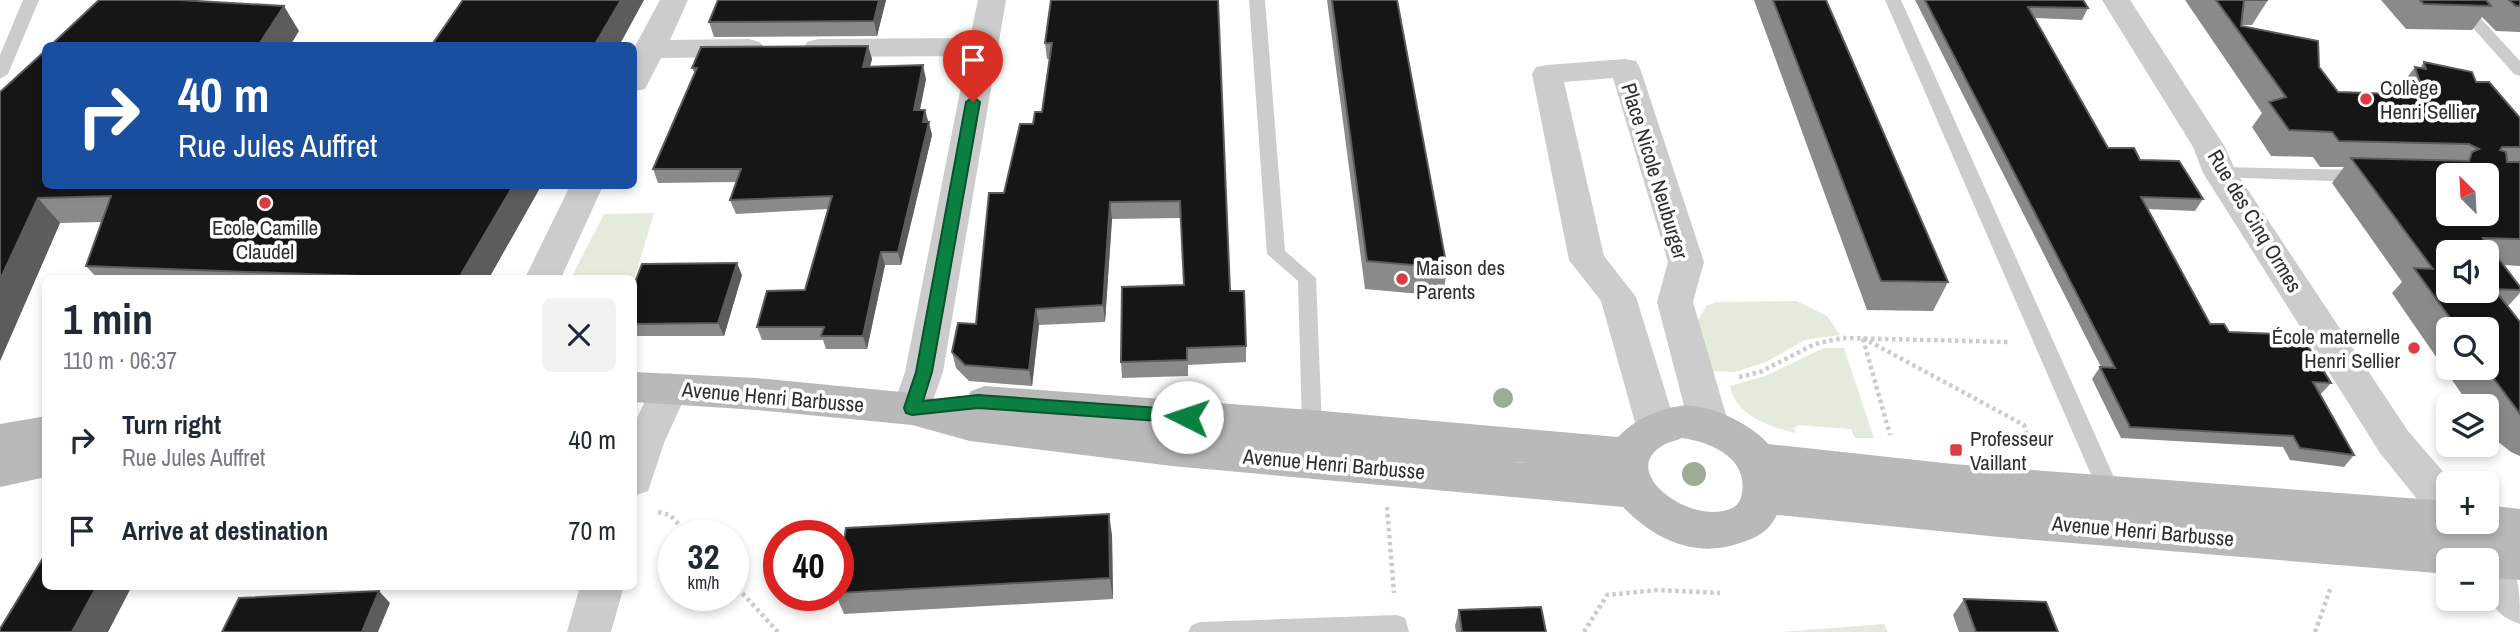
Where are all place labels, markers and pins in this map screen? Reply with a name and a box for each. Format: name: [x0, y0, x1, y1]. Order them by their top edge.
pin: [943, 30, 1003, 102]
place label: Collège Henri Sellier: [2380, 73, 2476, 126]
marker: Collège Henri Sellier: [2358, 91, 2374, 107]
marker: Ecole Camille Claudel: [257, 195, 273, 211]
place label: Ecole Camille Claudel: [212, 213, 318, 266]
place label: Maison des Parents: [1416, 253, 1505, 306]
marker: Maison des Parents: [1394, 271, 1410, 287]
place label: École maternelle Henri Sellier: [2272, 322, 2400, 375]
marker: École maternelle Henri Sellier: [2406, 340, 2422, 356]
place label: Professeur Vaillant: [1970, 424, 2054, 477]
marker: Professeur Vaillant: [1948, 442, 1964, 458]

